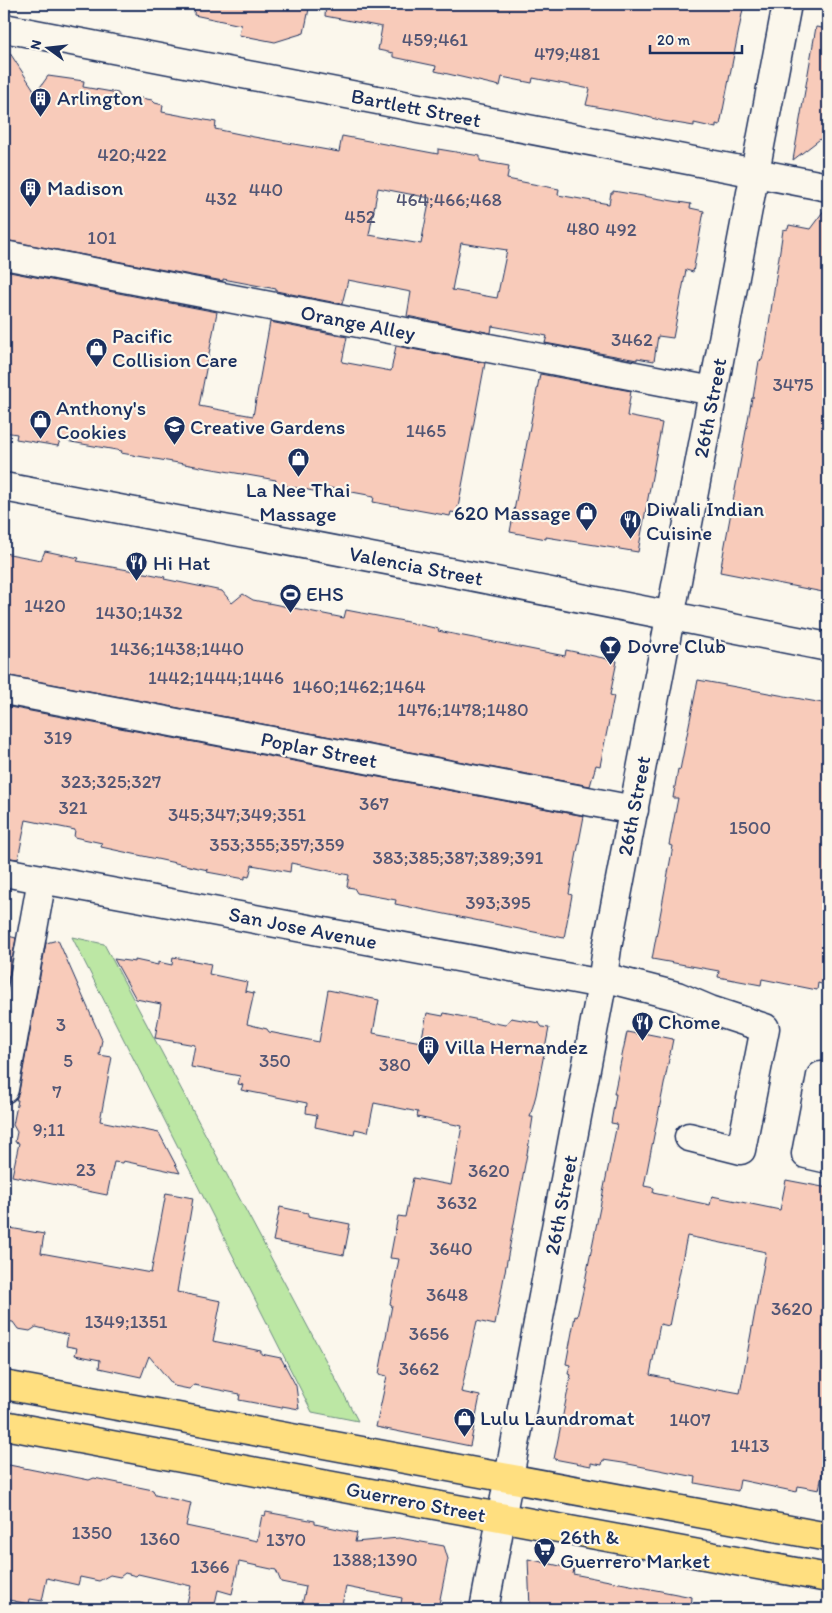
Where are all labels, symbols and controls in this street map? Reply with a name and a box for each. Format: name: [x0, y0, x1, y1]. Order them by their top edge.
north arrow: [22, 22, 72, 72]
scale bar: [650, 22, 742, 54]
house number: 459;461: [402, 28, 468, 51]
text: 20 m: [657, 31, 691, 49]
text: N: [26, 38, 45, 52]
house number: 479;481: [534, 42, 600, 65]
street label: Bartlett Street: [349, 83, 483, 132]
place label: Arlington: [57, 85, 143, 110]
building icon: Arlington: [29, 86, 53, 117]
house number: 420;422: [97, 143, 167, 166]
place label: Madison: [47, 175, 123, 200]
building icon: Madison: [19, 176, 43, 207]
house number: 440: [249, 178, 283, 201]
house number: 432: [205, 187, 237, 210]
house number: 464;466;468: [396, 188, 502, 211]
house number: 452: [344, 205, 376, 228]
house number: 480: [566, 217, 600, 240]
house number: 492: [605, 218, 637, 241]
house number: 101: [87, 226, 117, 249]
street label: Orange Alley: [298, 299, 418, 346]
place label: Pacific Collision Care: [112, 323, 238, 372]
house number: 3462: [611, 328, 653, 351]
shop icon: Pacific Collision Care: [84, 336, 108, 367]
street label: 26th Street: [688, 356, 731, 460]
house number: 3475: [772, 373, 814, 396]
place label: Anthony's Cookies: [56, 395, 146, 444]
shop icon: Anthony's Cookies: [28, 408, 52, 439]
place label: Creative Gardens: [190, 414, 345, 439]
school or university icon: Creative Gardens: [162, 415, 186, 446]
house number: 1465: [406, 419, 446, 442]
shop icon: La Nee Thai Massage: [286, 446, 310, 477]
place label: La Nee Thai Massage: [246, 477, 350, 526]
place label: Diwali Indian Cuisine: [646, 496, 764, 545]
place label: 620 Massage: [454, 500, 571, 525]
shop icon: 620 Massage: [575, 501, 599, 532]
restaurant icon: Diwali Indian Cuisine: [618, 509, 642, 540]
street label: Valencia Street: [347, 540, 485, 591]
place label: Hi Hat: [153, 550, 210, 575]
restaurant icon: Hi Hat: [125, 551, 149, 582]
place label: EHS: [306, 581, 344, 606]
sports icon: EHS: [278, 582, 302, 613]
house number: 1420: [24, 594, 66, 617]
house number: 1430;1432: [95, 601, 183, 624]
place label: Dovre Club: [627, 633, 726, 658]
bar icon: Dovre Club: [599, 634, 623, 665]
house number: 1436;1438;1440: [110, 637, 244, 660]
house number: 1442;1444;1446: [148, 666, 284, 689]
house number: 1460;1462;1464: [292, 675, 426, 698]
house number: 1476;1478;1480: [397, 698, 529, 721]
house number: 319: [43, 726, 73, 749]
street label: Poplar Street: [259, 726, 380, 773]
street label: 26th Street: [612, 754, 655, 858]
house number: 323;325;327: [61, 770, 161, 793]
house number: 367: [359, 792, 389, 815]
house number: 321: [58, 796, 88, 819]
house number: 345;347;349;351: [168, 803, 306, 826]
house number: 1500: [729, 816, 771, 839]
house number: 353;355;357;359: [209, 833, 345, 856]
house number: 383;385;387;389;391: [373, 846, 544, 869]
house number: 393;395: [465, 891, 531, 914]
street label: San Jose Avenue: [227, 901, 379, 954]
place label: Chome: [658, 1009, 720, 1034]
restaurant icon: Chome: [630, 1010, 654, 1041]
house number: 3: [56, 1013, 66, 1036]
place label: Villa Hernandez: [445, 1034, 588, 1059]
building icon: Villa Hernandez: [417, 1035, 441, 1066]
house number: 5: [63, 1049, 73, 1072]
house number: 350: [259, 1049, 291, 1072]
house number: 380: [379, 1053, 411, 1076]
house number: 7: [52, 1080, 62, 1103]
house number: 9;11: [33, 1118, 65, 1141]
street label: 26th Street: [539, 1153, 582, 1257]
house number: 23: [76, 1158, 96, 1181]
house number: 3620: [468, 1159, 510, 1182]
house number: 3632: [437, 1191, 477, 1214]
house number: 3640: [429, 1237, 473, 1260]
house number: 3648: [426, 1283, 468, 1306]
house number: 3620: [771, 1297, 813, 1320]
house number: 1349;1351: [84, 1310, 168, 1333]
house number: 3656: [409, 1322, 449, 1345]
house number: 3662: [399, 1357, 439, 1380]
place label: Lulu Laundromat: [480, 1405, 635, 1430]
shop icon: Lulu Laundromat: [452, 1406, 476, 1437]
house number: 1407: [669, 1408, 711, 1431]
house number: 1413: [730, 1434, 770, 1457]
street label: Guerrero Street: [344, 1476, 488, 1527]
house number: 1350: [72, 1521, 112, 1544]
place label: 26th & Guerrero Market: [560, 1524, 710, 1573]
house number: 1360: [140, 1527, 180, 1550]
house number: 1370: [266, 1528, 306, 1551]
supermarket icon: 26th & Guerrero Market: [532, 1537, 556, 1568]
house number: 1388;1390: [332, 1548, 418, 1571]
house number: 1366: [190, 1555, 230, 1578]

